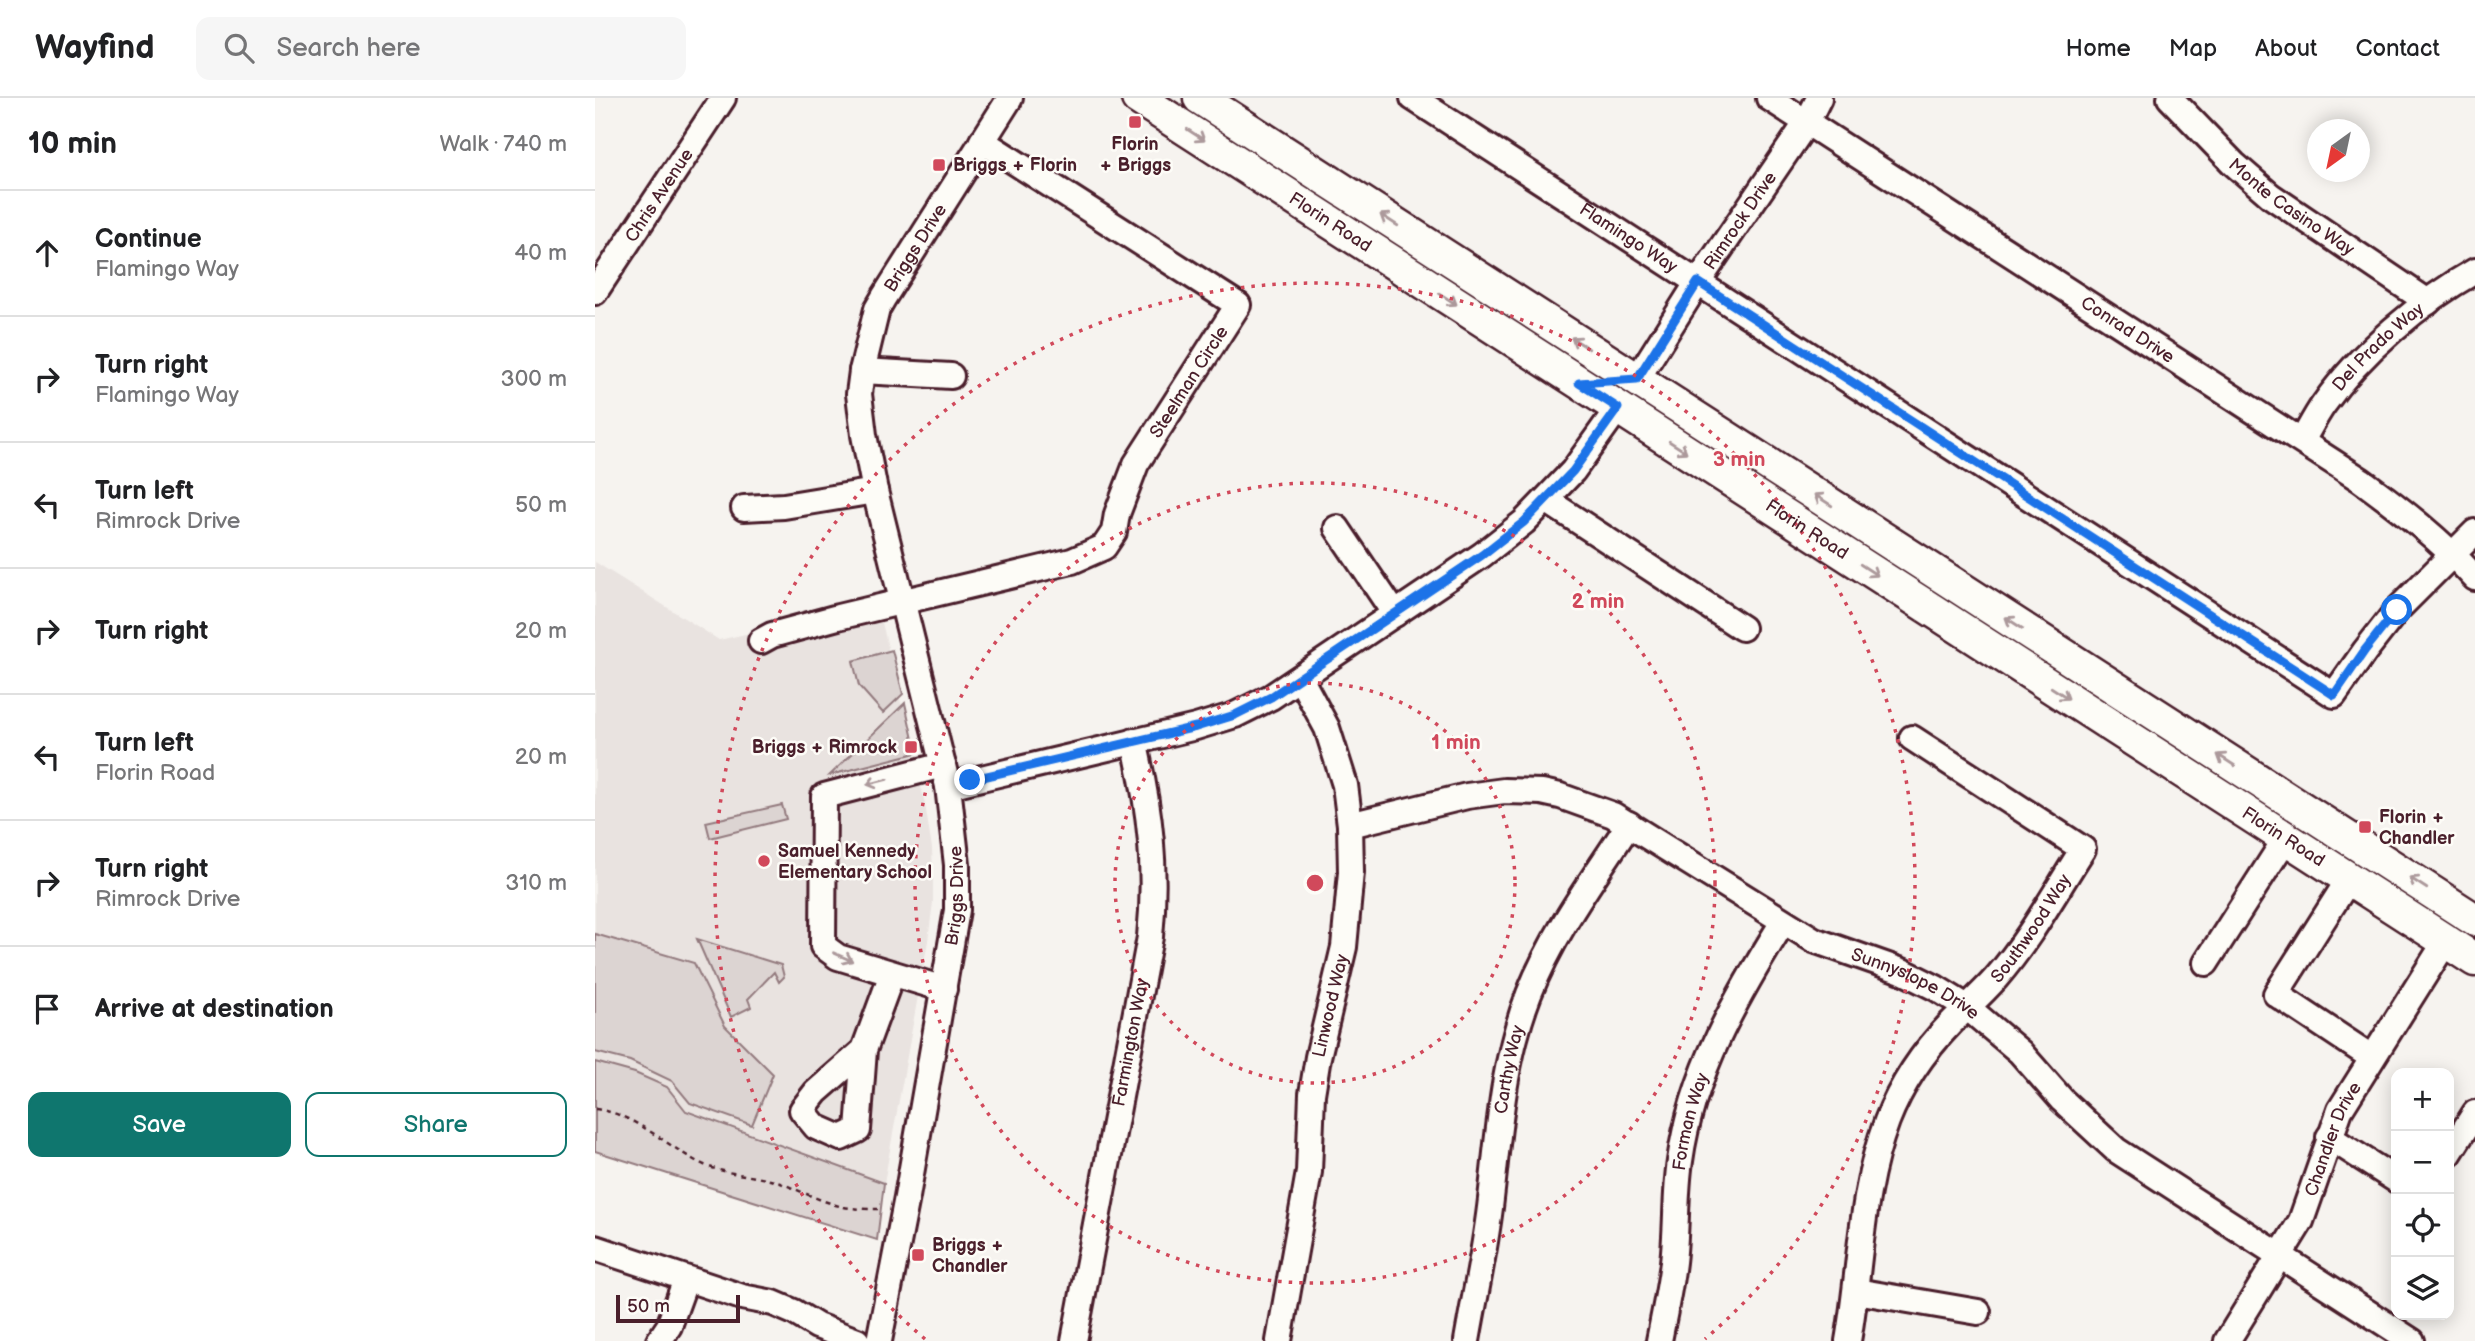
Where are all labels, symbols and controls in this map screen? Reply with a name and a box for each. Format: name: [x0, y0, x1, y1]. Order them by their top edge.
search box: [196, 17, 686, 80]
text: Wayfind: [35, 28, 154, 68]
icon: search: [220, 29, 258, 67]
text: Search here: [276, 33, 421, 64]
text: Home: [2066, 34, 2131, 63]
text: Map: [2169, 34, 2217, 63]
text: About: [2255, 34, 2317, 63]
text: Contact: [2355, 34, 2440, 63]
marker: Florin + Briggs: [1127, 114, 1143, 130]
north arrow: [2307, 119, 2370, 182]
text: 10 min: [28, 126, 117, 162]
one-way arrow: [1185, 128, 1205, 142]
text: Walk · 740 m: [439, 130, 567, 158]
place label: Florin + Briggs: [1099, 134, 1171, 176]
street label: Chris Avenue: [621, 144, 698, 246]
street label: Monte Casino Way: [2224, 154, 2359, 261]
place label: Briggs + Florin: [953, 155, 1077, 176]
marker: Briggs + Florin: [931, 157, 947, 173]
street label: Rimrock Drive: [1700, 168, 1781, 274]
street label: Florin Road: [1285, 188, 1375, 257]
street label: Flamingo Way: [1575, 199, 1682, 278]
street label: Briggs Drive: [880, 200, 951, 296]
one-way arrow: [1380, 212, 1399, 227]
text: Continue: [95, 224, 202, 255]
icon: ahead: [28, 234, 66, 272]
text: 40 m: [514, 239, 567, 267]
text: Flamingo Way: [95, 255, 239, 283]
one-way arrow: [1438, 292, 1458, 306]
street label: Conrad Drive: [2077, 292, 2178, 368]
street label: Del Prado Way: [2328, 298, 2429, 395]
street label: Steelman Circle: [1146, 322, 1233, 442]
one-way arrow: [1571, 335, 1590, 350]
text: Turn right: [95, 350, 208, 381]
icon: right: [28, 360, 66, 398]
text: 300 m: [501, 365, 567, 393]
text: Flamingo Way: [95, 381, 239, 409]
one-way arrow: [1667, 440, 1687, 454]
text: 3 min: [1713, 447, 1765, 472]
text: Turn left: [95, 476, 194, 507]
icon: left: [28, 486, 66, 524]
text: 50 m: [515, 491, 567, 519]
one-way arrow: [1814, 493, 1833, 508]
street label: Florin Road: [1761, 495, 1852, 564]
text: Rimrock Drive: [95, 507, 240, 535]
one-way arrow: [1859, 563, 1878, 577]
text: 2 min: [1571, 589, 1625, 614]
route start: [2381, 594, 2412, 625]
icon: right: [28, 612, 66, 650]
text: Turn right: [95, 616, 208, 647]
one-way arrow: [2005, 616, 2025, 630]
text: 20 m: [515, 617, 567, 645]
one-way arrow: [2050, 686, 2070, 700]
text: Turn left: [95, 728, 194, 759]
text: 1 min: [1431, 730, 1481, 755]
place label: Briggs + Rimrock: [752, 737, 898, 758]
icon: left: [28, 738, 66, 776]
marker: Briggs + Rimrock: [903, 739, 919, 755]
text: 20 m: [515, 743, 567, 771]
one-way arrow: [2217, 752, 2237, 766]
text: Florin Road: [95, 759, 215, 787]
route end: [954, 764, 985, 795]
one-way arrow: [866, 776, 889, 789]
street label: Florin Road: [2238, 803, 2329, 871]
place label: Florin + Chandler: [2379, 807, 2455, 849]
marker: Florin + Chandler: [2357, 819, 2373, 835]
place label: Samuel Kennedy Elementary School: [778, 841, 932, 883]
street label: Briggs Drive: [941, 845, 968, 947]
marker: Samuel Kennedy Elementary School: [756, 853, 772, 869]
text: Turn right: [95, 854, 208, 885]
icon: right: [28, 864, 66, 902]
text: 310 m: [505, 869, 567, 897]
street label: Southwood Way: [1987, 870, 2076, 987]
centre of rings: [1303, 871, 1327, 895]
one-way arrow: [2409, 875, 2428, 890]
text: Rimrock Drive: [95, 885, 240, 913]
street label: Sunnyslope Drive: [1848, 944, 1984, 1024]
street label: Linwood Way: [1308, 951, 1353, 1059]
one-way arrow: [832, 952, 853, 965]
street label: Farmington Way: [1108, 976, 1153, 1108]
icon: arrive: [28, 990, 66, 1028]
text: Arrive at destination: [95, 994, 334, 1025]
street label: Carthy Way: [1491, 1022, 1529, 1115]
map controls: [2391, 1068, 2454, 1320]
button: +: [2391, 1068, 2454, 1131]
street label: Forman Way: [1669, 1069, 1713, 1172]
street label: Chandler Drive: [2301, 1078, 2366, 1199]
button: Save: [28, 1092, 291, 1157]
button: Share: [305, 1092, 567, 1157]
button: −: [2391, 1131, 2454, 1194]
button: locate: [2391, 1194, 2454, 1257]
place label: Briggs + Chandler: [932, 1235, 1008, 1277]
marker: Briggs + Chandler: [910, 1247, 926, 1263]
button: layers: [2391, 1257, 2454, 1320]
scale bar: [616, 1292, 740, 1324]
text: 50 m: [627, 1295, 670, 1318]

